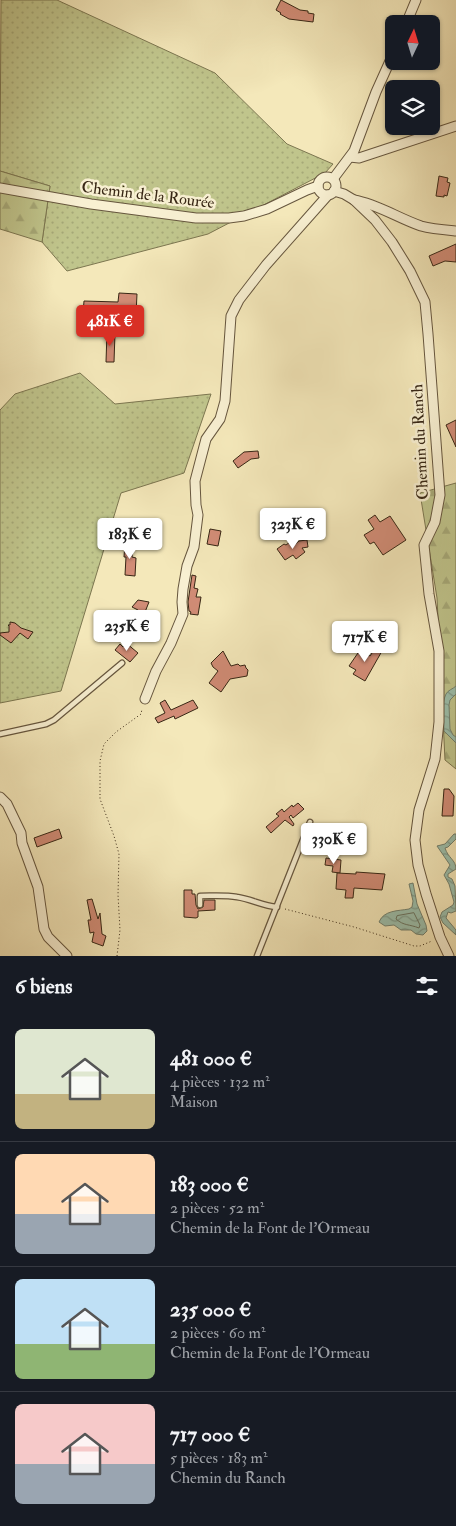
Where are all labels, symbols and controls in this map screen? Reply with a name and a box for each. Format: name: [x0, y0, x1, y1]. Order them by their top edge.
north arrow: [385, 15, 440, 70]
map controls: [385, 15, 440, 135]
button: layers: [385, 80, 440, 135]
street label: Chemin de la Rourée: [80, 177, 216, 213]
pin: 481K €: [69, 304, 151, 347]
text: 481K €: [87, 311, 133, 331]
street label: Chemin du Ranch: [407, 383, 433, 500]
pin: 323K €: [252, 508, 334, 550]
text: 323K €: [271, 514, 315, 534]
pin: 183K €: [89, 518, 171, 560]
text: 183K €: [108, 524, 152, 544]
pin: 235K €: [86, 610, 168, 652]
text: 235K €: [104, 616, 150, 636]
pin: 717K €: [324, 620, 406, 663]
text: 717K €: [343, 627, 387, 647]
pin: 330K €: [293, 822, 375, 865]
text: 330K €: [312, 829, 356, 849]
icon: filters: [413, 972, 441, 1000]
text: 6 biens: [15, 973, 73, 1000]
text: 481 000 €: [170, 1045, 252, 1072]
icon: home: [55, 1049, 115, 1109]
text: 4 pièces · 132 m²: [170, 1072, 270, 1092]
text: Maison: [170, 1092, 218, 1112]
text: 183 000 €: [170, 1171, 249, 1198]
icon: home: [55, 1174, 115, 1234]
text: 2 pièces · 52 m²: [170, 1198, 264, 1218]
text: Chemin de la Font de l'Ormeau: [170, 1218, 370, 1238]
text: 235 000 €: [170, 1296, 251, 1323]
icon: home: [55, 1299, 115, 1359]
text: 2 pièces · 60 m²: [170, 1323, 265, 1343]
text: Chemin de la Font de l'Ormeau: [170, 1343, 370, 1363]
text: 717 000 €: [170, 1421, 250, 1448]
icon: home: [55, 1424, 115, 1484]
text: 5 pièces · 183 m²: [170, 1448, 267, 1468]
text: Chemin du Ranch: [170, 1468, 286, 1488]

